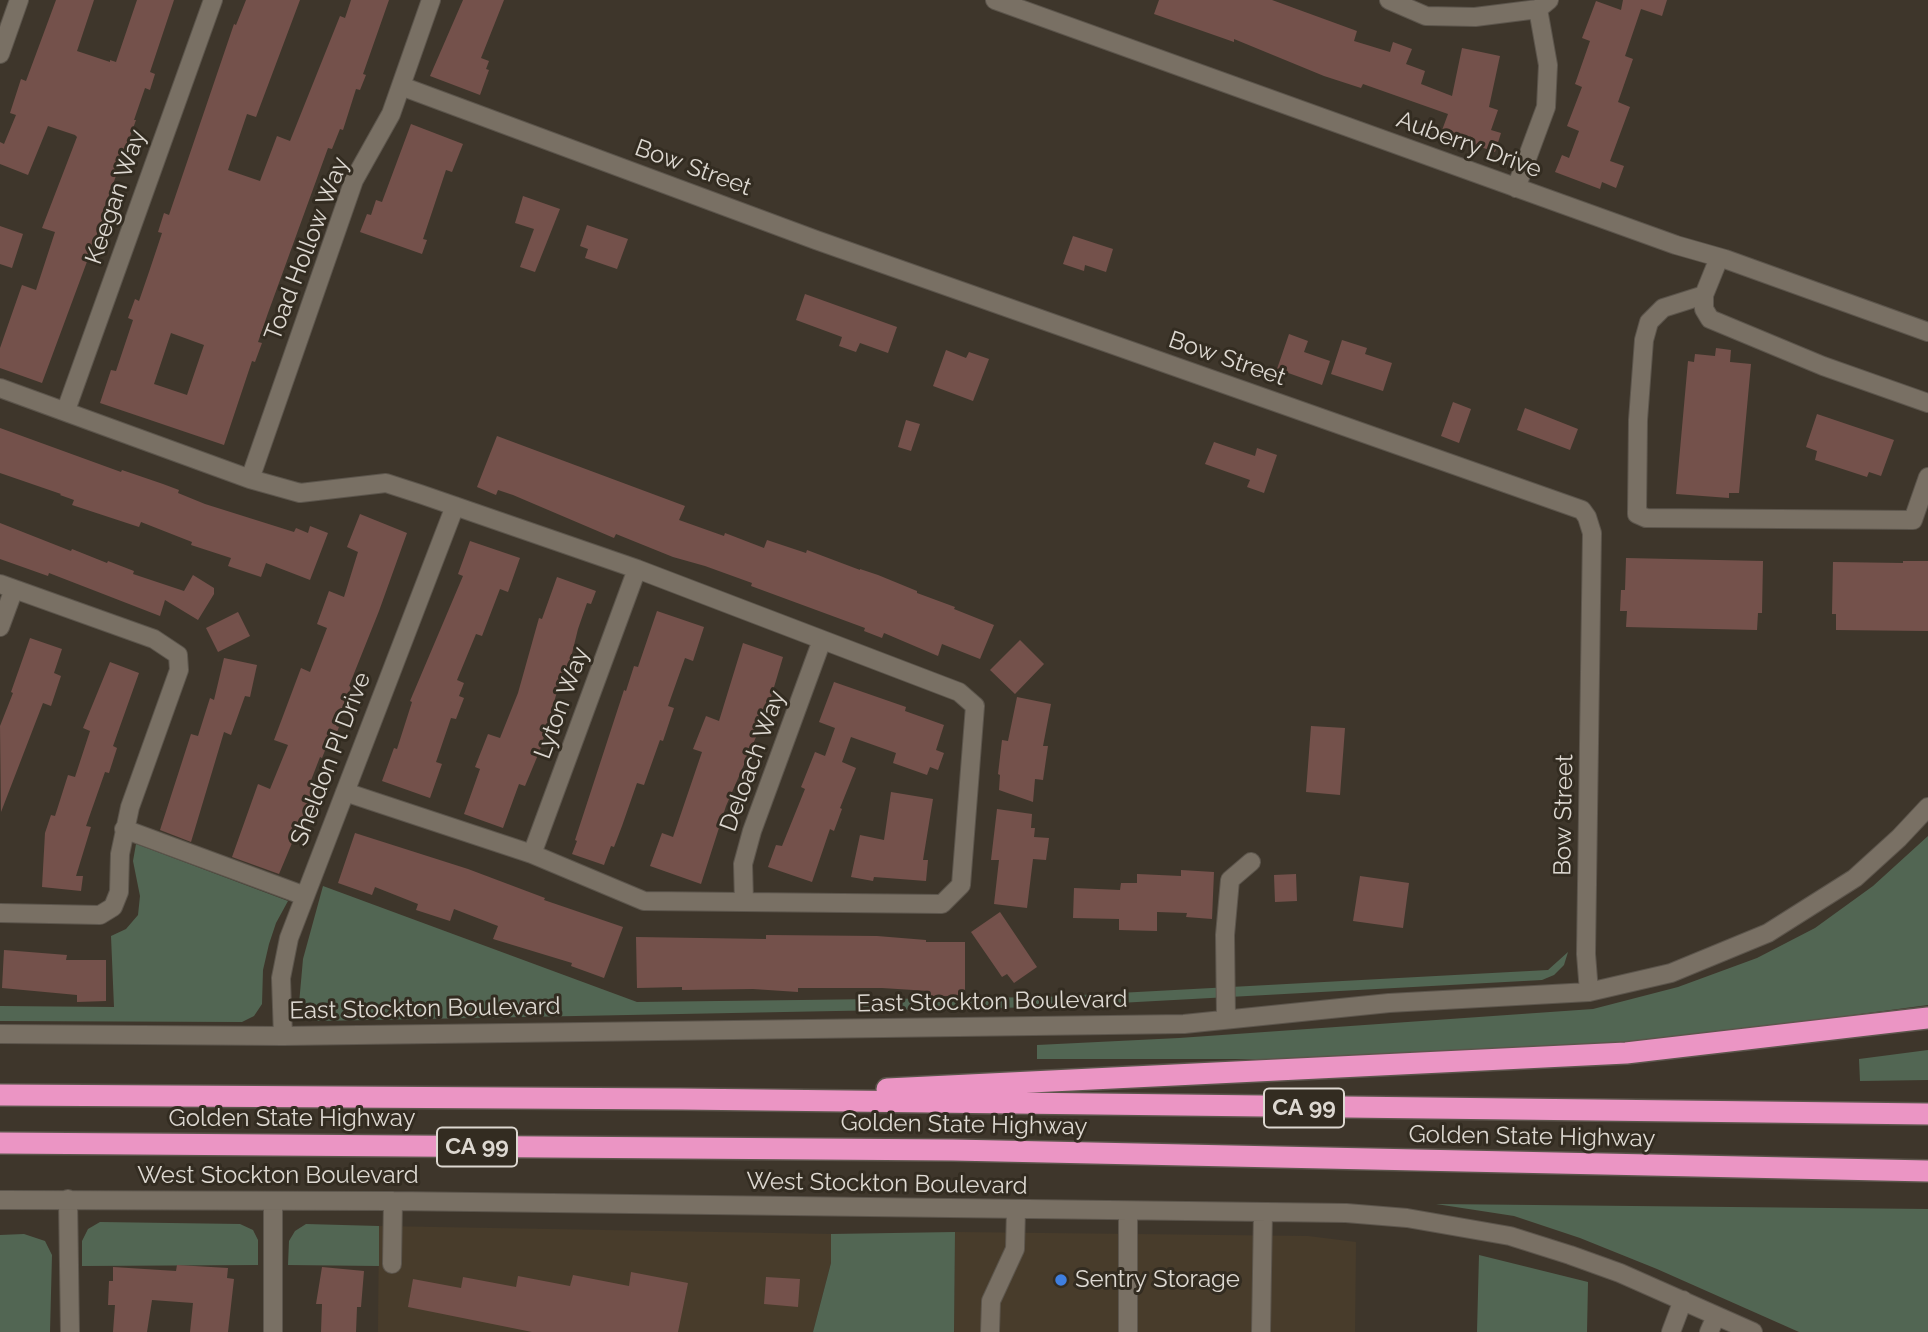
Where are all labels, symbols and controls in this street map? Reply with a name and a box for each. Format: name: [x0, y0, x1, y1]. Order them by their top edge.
street label: Auberry Drive: [1392, 105, 1546, 185]
street label: Keegan Way: [80, 126, 152, 268]
street label: Bow Street: [631, 134, 755, 202]
street label: Toad Hollow Way: [259, 153, 355, 345]
street label: Bow Street: [1165, 326, 1289, 392]
street label: Lyton Way: [528, 643, 596, 763]
street label: Sheldon Pl Drive: [285, 668, 377, 850]
street label: Deloach Way: [714, 687, 792, 835]
street label: Bow Street: [1549, 754, 1579, 876]
street label: East Stockton Boulevard: [856, 985, 1128, 1019]
street label: East Stockton Boulevard: [289, 992, 561, 1026]
road number: CA 99: [1264, 1088, 1344, 1128]
street label: Golden State Highway: [169, 1105, 415, 1133]
street label: Golden State Highway: [840, 1108, 1088, 1142]
street label: Golden State Highway: [1408, 1120, 1656, 1154]
road number: CA 99: [437, 1128, 517, 1166]
street label: West Stockton Boulevard: [137, 1162, 419, 1190]
street label: West Stockton Boulevard: [746, 1167, 1028, 1201]
place label: Sentry Storage: [1075, 1266, 1240, 1294]
marker: Sentry Storage: [1053, 1272, 1069, 1288]

